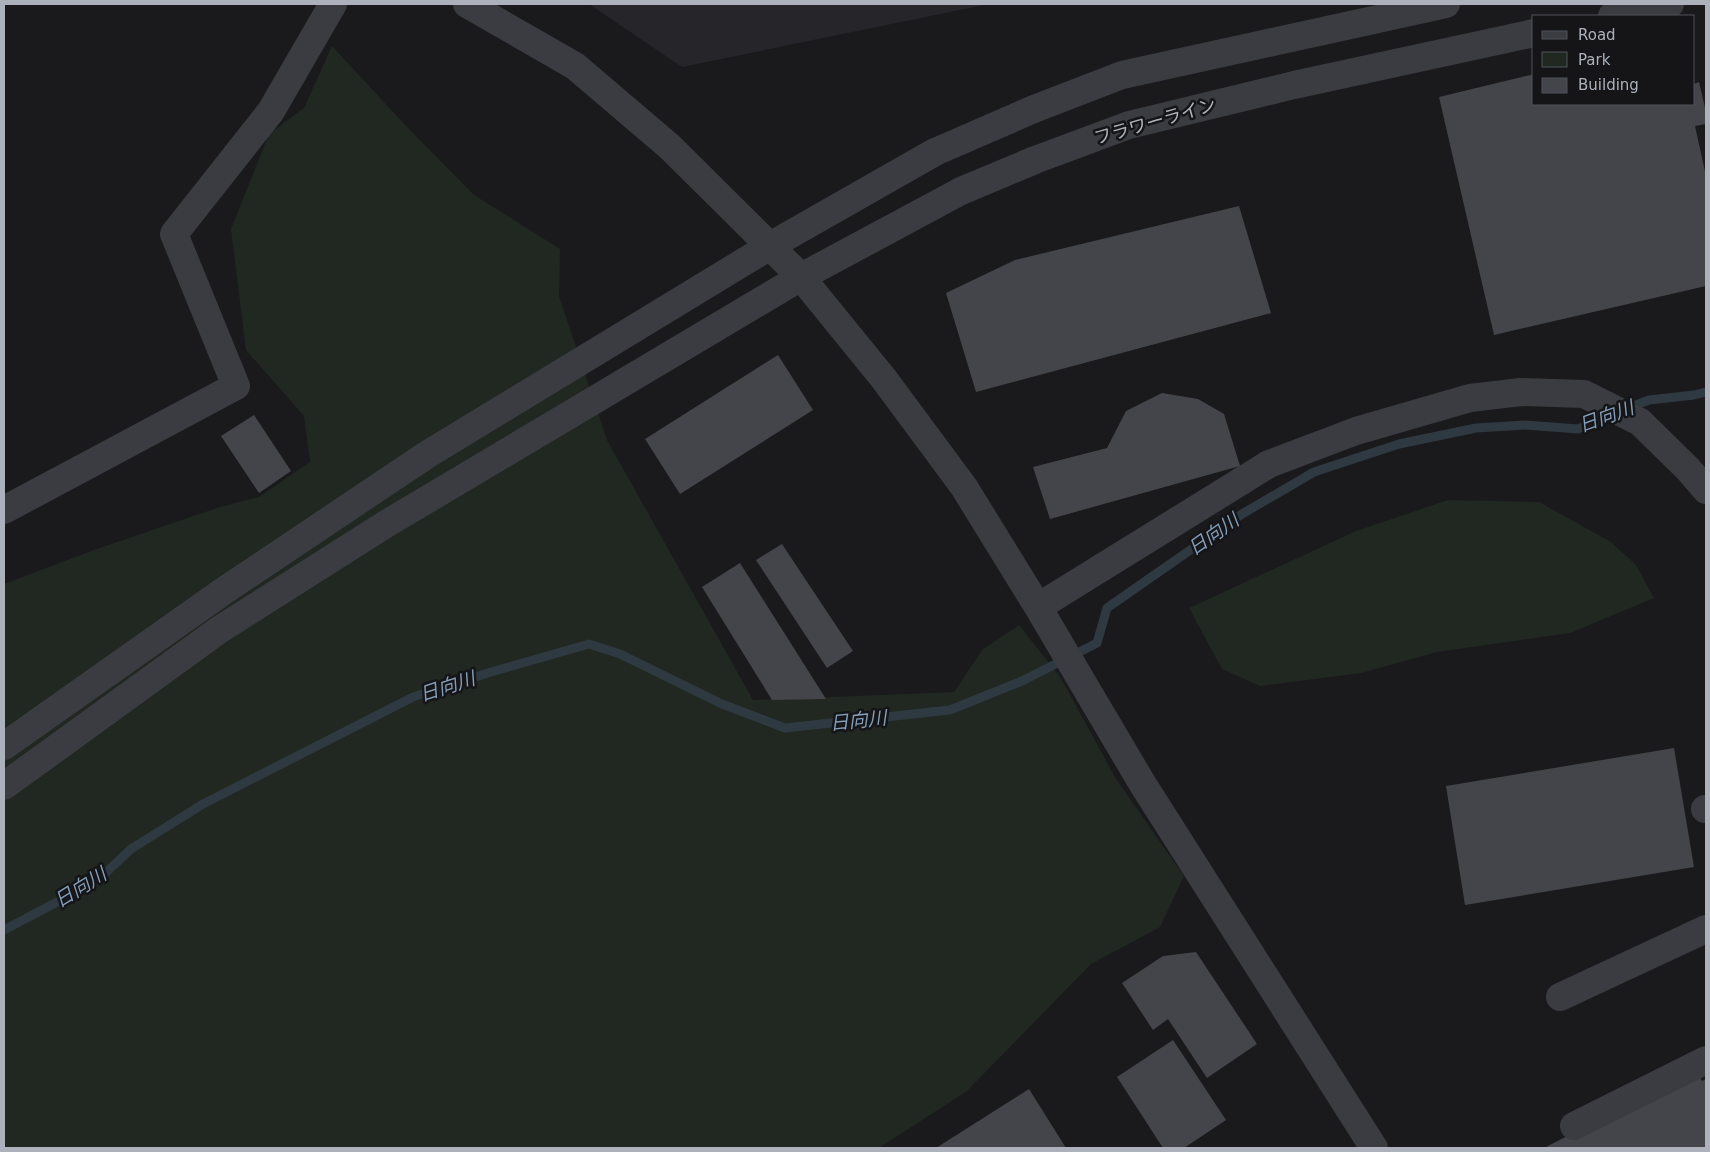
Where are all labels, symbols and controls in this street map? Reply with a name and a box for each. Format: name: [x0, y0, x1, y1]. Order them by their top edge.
legend: [1532, 15, 1695, 105]
text: Road: [1578, 26, 1616, 44]
text: Park: [1578, 51, 1611, 69]
text: Building: [1578, 76, 1639, 94]
street label: フラワーライン: [1092, 94, 1218, 148]
water label: 日向川: [1575, 395, 1638, 436]
water label: 日向川: [1183, 507, 1244, 559]
water label: 日向川: [416, 666, 479, 705]
water label: 日向川: [828, 706, 889, 734]
water label: 日向川: [50, 862, 112, 911]

